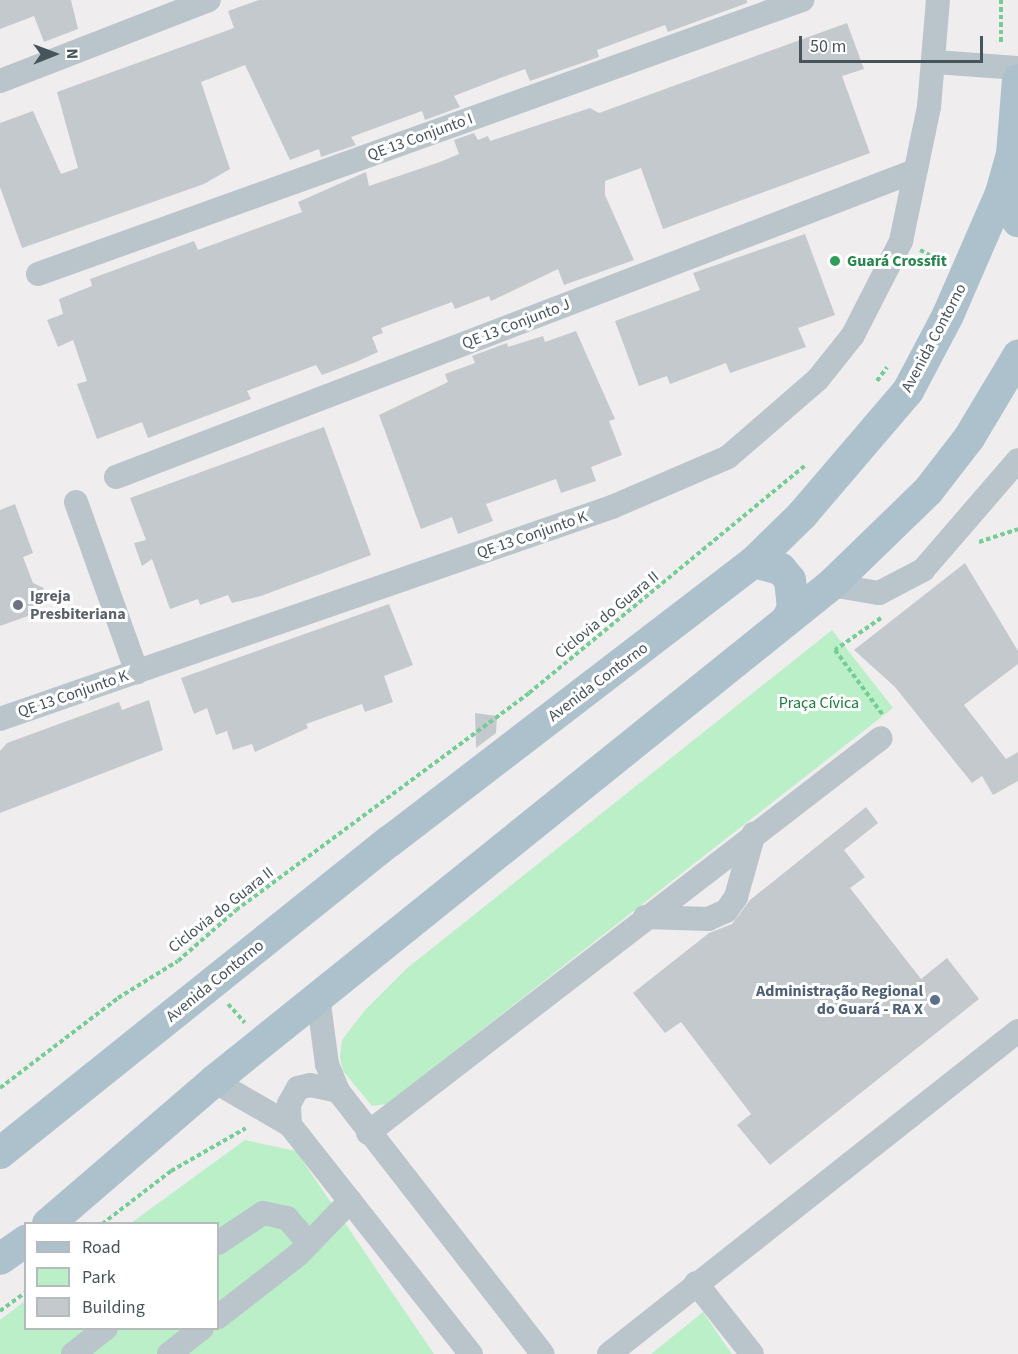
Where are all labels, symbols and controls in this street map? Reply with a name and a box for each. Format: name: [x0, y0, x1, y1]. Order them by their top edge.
north arrow: [24, 24, 84, 84]
scale bar: [802, 24, 986, 62]
text: 50 m: [810, 34, 846, 59]
text: N: [61, 48, 83, 59]
street label: QE 13 Conjunto I: [365, 109, 475, 165]
place label: Guará Crossfit: [847, 251, 947, 271]
marker: Guará Crossfit: [828, 254, 842, 268]
street label: Avenida Contorno: [897, 280, 971, 396]
street label: QE 13 Conjunto J: [459, 295, 573, 353]
street label: QE 13 Conjunto K: [474, 507, 590, 563]
street label: Ciclovia do Guara II: [551, 567, 663, 663]
place label: Igreja Presbiteriana: [30, 586, 126, 624]
marker: Igreja Presbiteriana: [11, 598, 25, 612]
street label: Avenida Contorno: [544, 638, 652, 726]
street label: QE 13 Conjunto K: [15, 666, 131, 722]
park label: Praça Cívica: [779, 693, 859, 713]
street label: Ciclovia do Guara II: [165, 863, 277, 957]
street label: Avenida Contorno: [162, 936, 268, 1026]
place label: Administração Regional do Guará - RA X: [756, 981, 923, 1019]
marker: Administração Regional do Guará - RA X: [928, 993, 942, 1007]
legend: [24, 1222, 219, 1330]
text: Road: [82, 1235, 121, 1260]
text: Park: [82, 1265, 116, 1290]
text: Building: [82, 1295, 145, 1320]

